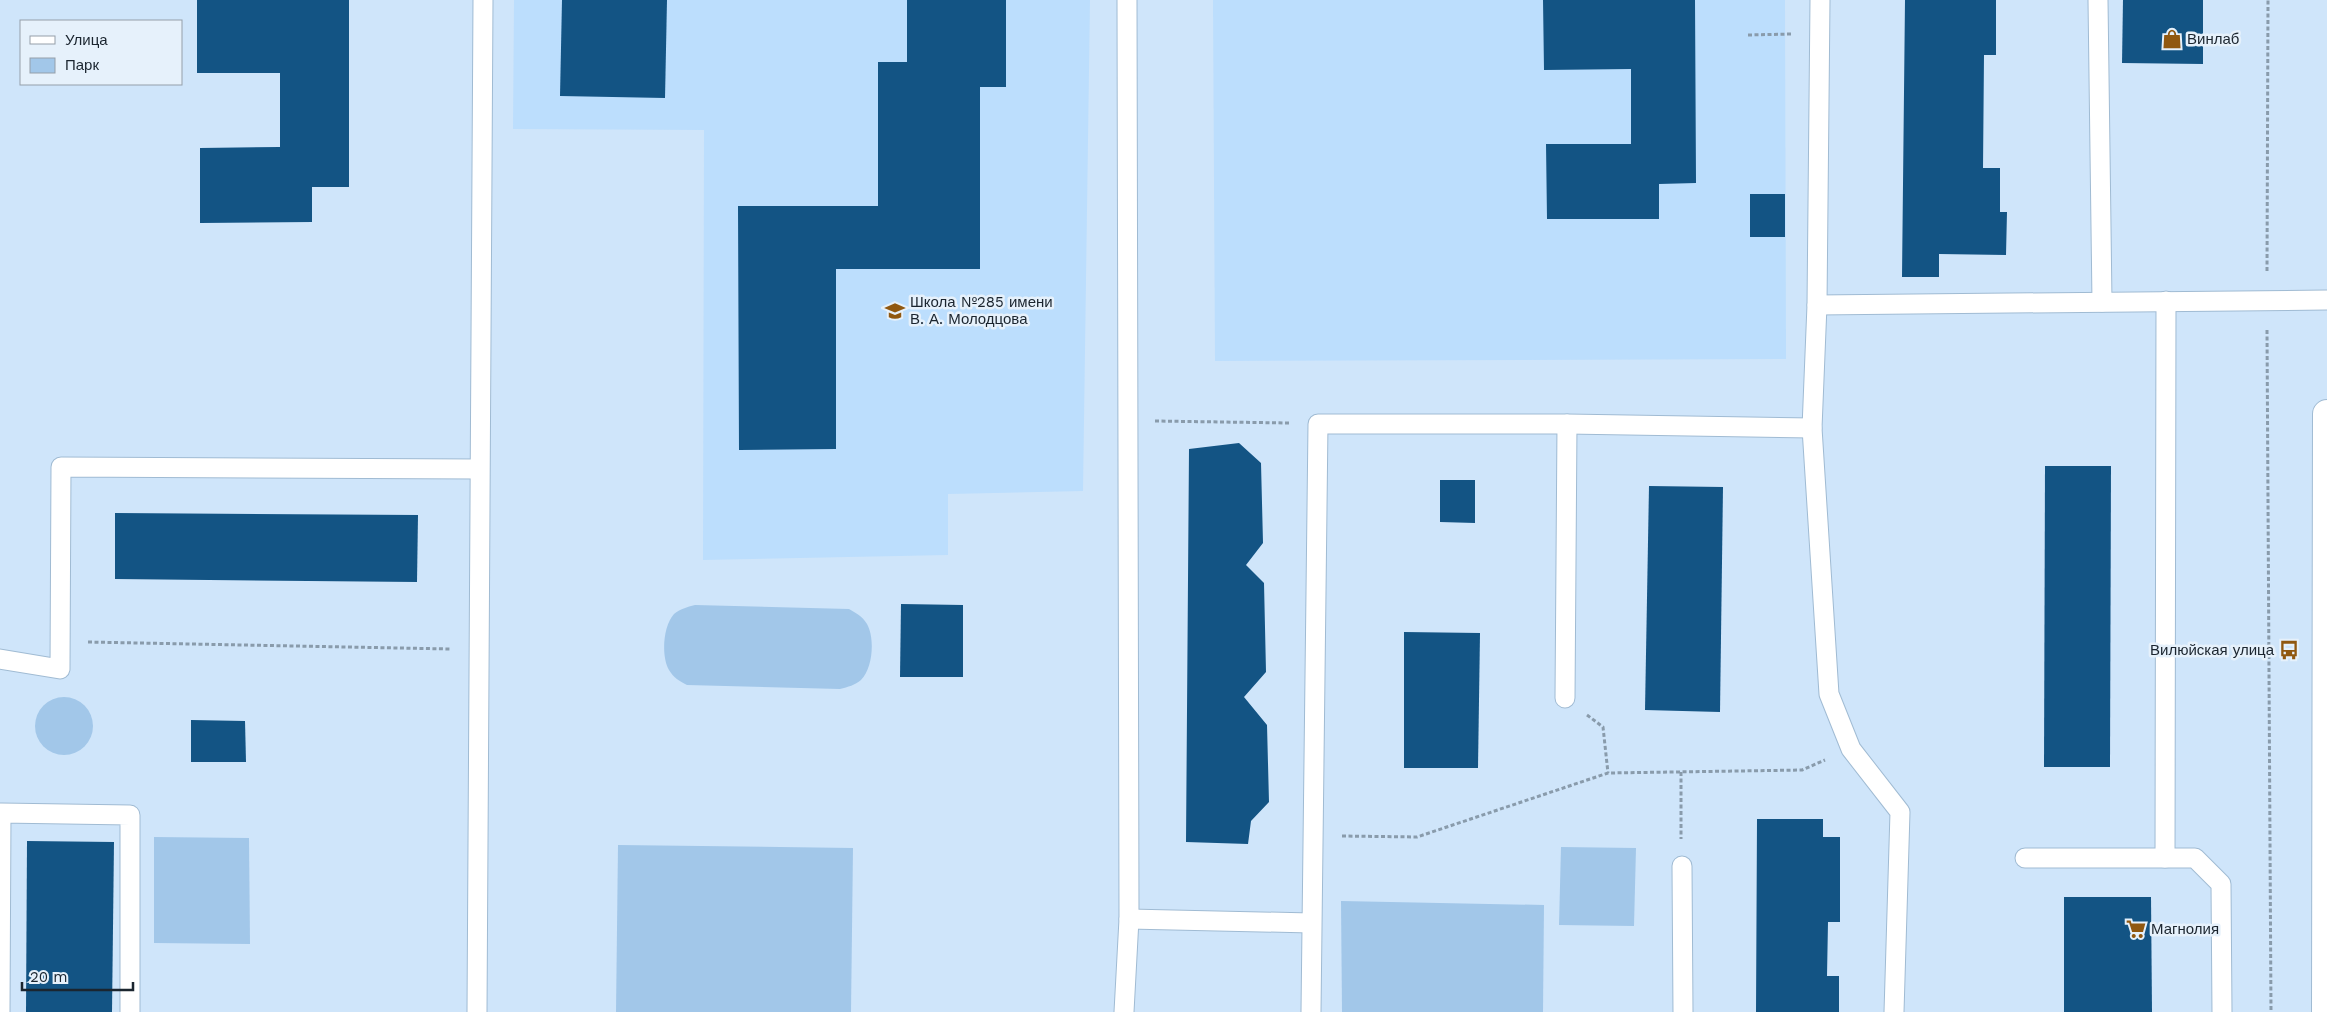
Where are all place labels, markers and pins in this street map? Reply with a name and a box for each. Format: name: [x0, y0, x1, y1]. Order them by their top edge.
shop icon: Винлаб: [2161, 28, 2183, 50]
place label: Винлаб: [2187, 30, 2239, 48]
place label: Школа №285 имени В. А. Молодцова: [910, 293, 1053, 328]
school or university icon: Школа №285 имени В. А. Молодцова: [884, 300, 906, 322]
bus stop icon: Вилюйская улица: [2278, 639, 2300, 661]
place label: Вилюйская улица: [2150, 641, 2275, 659]
supermarket icon: Магнолия: [2125, 918, 2147, 940]
place label: Магнолия: [2151, 920, 2219, 938]

